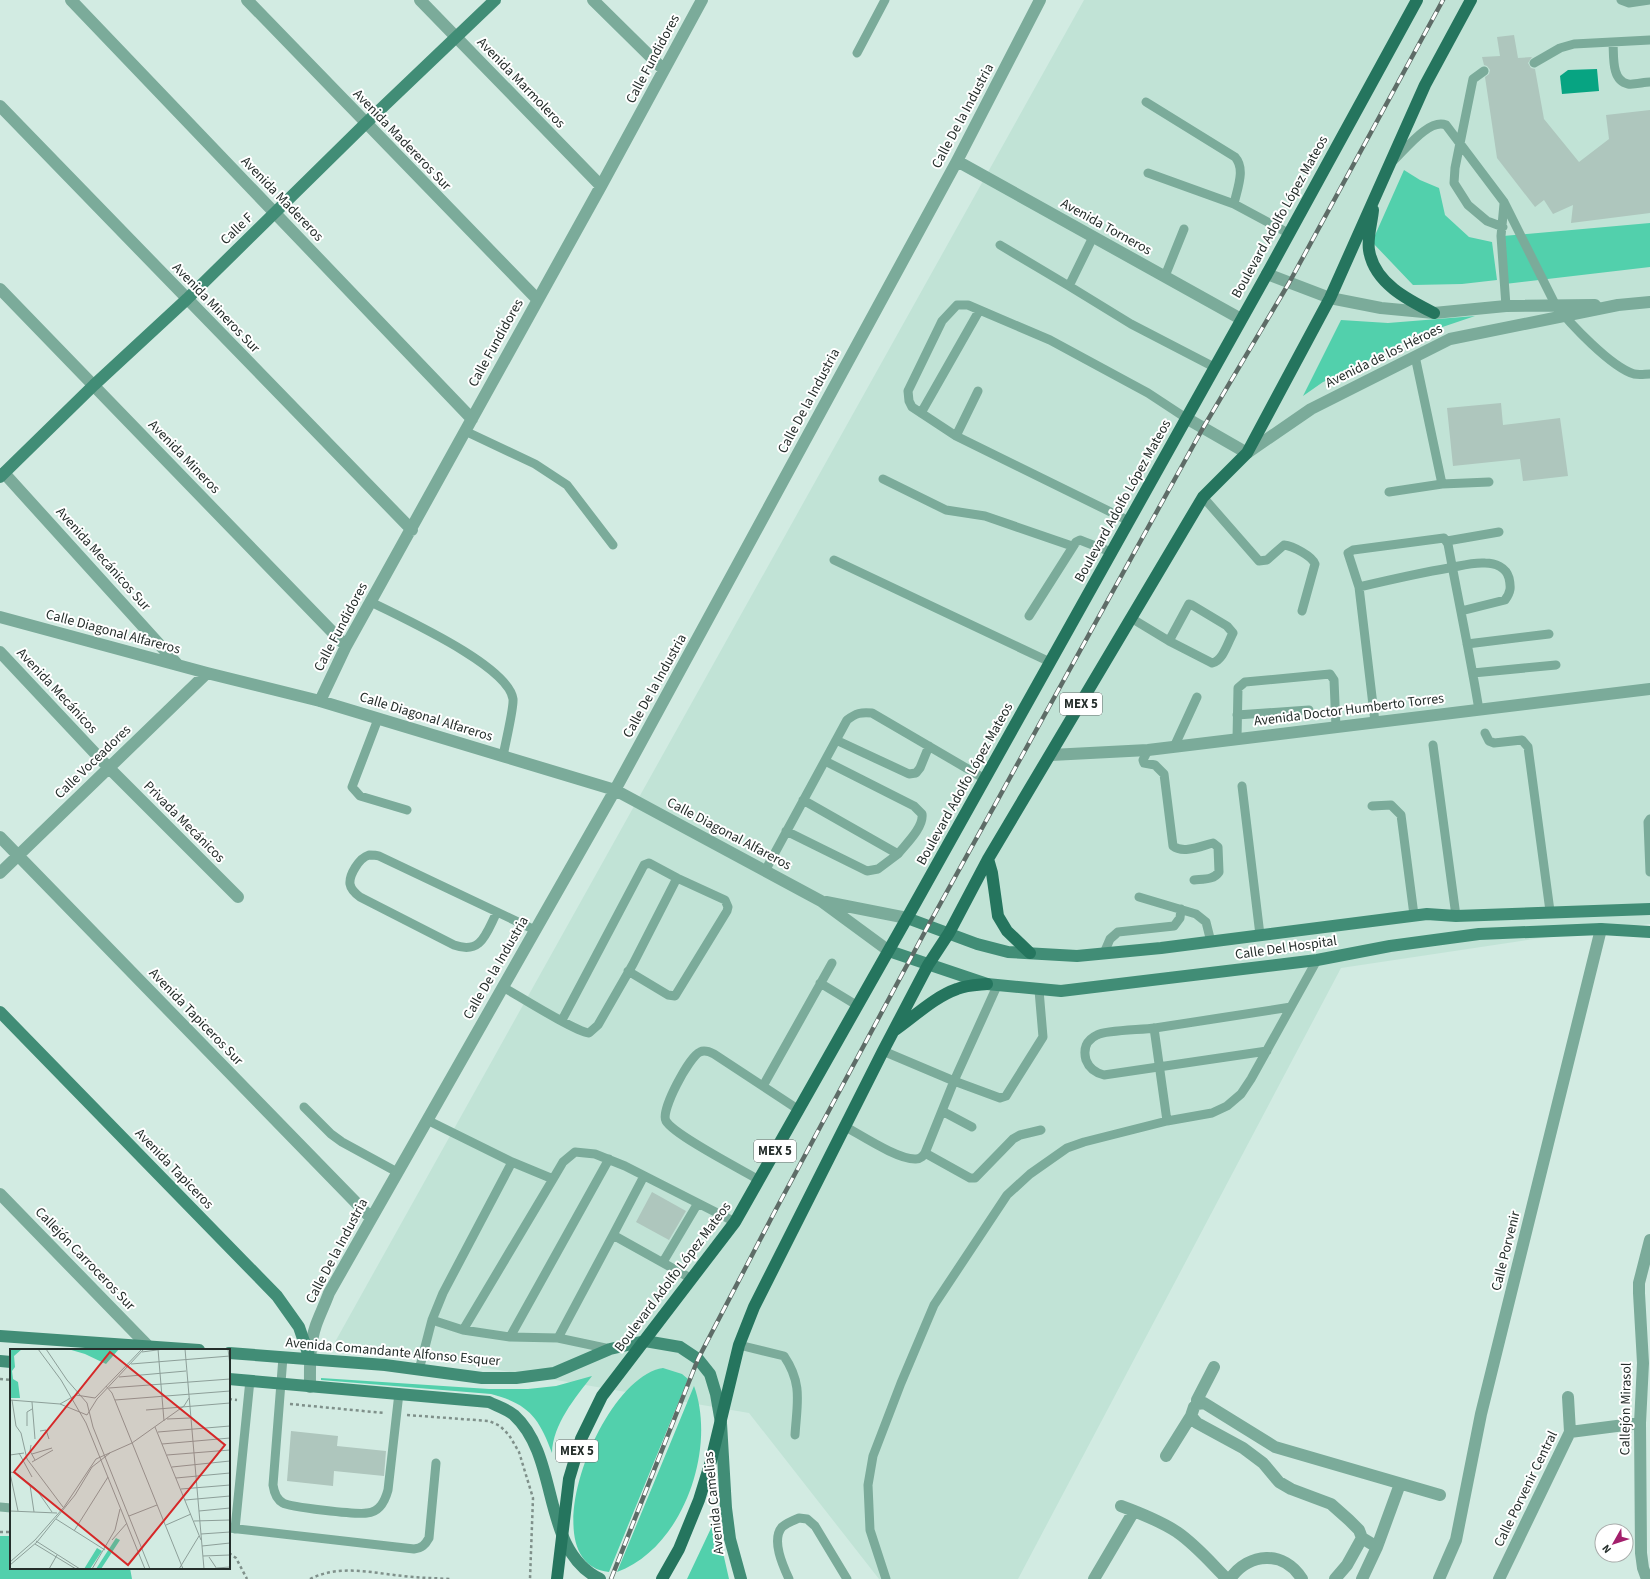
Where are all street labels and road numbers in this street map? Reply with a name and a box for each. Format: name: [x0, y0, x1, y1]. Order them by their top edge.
street label: Calle Fundidores: [621, 11, 685, 107]
street label: Avenida Marmoleros: [472, 33, 570, 133]
street label: Calle De la Industria: [927, 60, 999, 172]
street label: Avenida Madereros Sur: [348, 85, 456, 195]
street label: Boulevard Adolfo López Mateos: [1227, 132, 1333, 302]
street label: Avenida Madereros: [236, 152, 328, 246]
street label: Avenida Torneros: [1057, 194, 1155, 260]
street label: Calle F: [216, 208, 258, 250]
street label: Avenida Mineros Sur: [168, 258, 265, 358]
street label: Calle Fundidores: [463, 295, 529, 391]
street label: Avenida de los Héroes: [1322, 319, 1446, 393]
street label: Calle De la Industria: [773, 345, 845, 457]
street label: Avenida Mineros: [143, 416, 225, 499]
street label: Boulevard Adolfo López Mateos: [1070, 416, 1176, 586]
street label: Avenida Mecánicos Sur: [51, 503, 155, 615]
street label: Calle Fundidores: [309, 579, 373, 675]
street label: Calle Diagonal Alfareros: [44, 604, 183, 660]
street label: Calle De la Industria: [618, 630, 692, 742]
street label: Avenida Mecánicos: [12, 644, 102, 738]
street label: Calle Diagonal Alfareros: [357, 687, 495, 747]
street label: Avenida Doctor Humberto Torres: [1253, 688, 1445, 732]
road number: MEX 5: [1060, 693, 1102, 715]
street label: Boulevard Adolfo López Mateos: [912, 699, 1018, 869]
street label: Calle Voceadores: [50, 720, 136, 804]
street label: Privada Mecánicos: [139, 777, 229, 867]
street label: Calle Diagonal Alfareros: [663, 793, 795, 875]
street label: Calle De la Industria: [458, 913, 534, 1023]
street label: Calle Del Hospital: [1234, 931, 1339, 965]
street label: Avenida Tapiceros Sur: [144, 964, 248, 1070]
street label: Avenida Tapiceros: [130, 1124, 218, 1214]
road number: MEX 5: [754, 1140, 796, 1162]
street label: Calle De la Industria: [301, 1195, 373, 1307]
street label: Boulevard Adolfo López Mateos: [610, 1198, 736, 1356]
street label: Callejón Carroceros Sur: [30, 1203, 140, 1315]
street label: Calle Porvenir: [1486, 1209, 1526, 1293]
street label: Avenida Comandante Alfonso Esquer: [285, 1333, 501, 1371]
street label: Callejón Mirasol: [1615, 1362, 1637, 1456]
street label: Calle Porvenir Central: [1489, 1427, 1563, 1550]
road number: MEX 5: [556, 1440, 598, 1462]
street label: Avenida Camelias: [699, 1451, 729, 1555]

